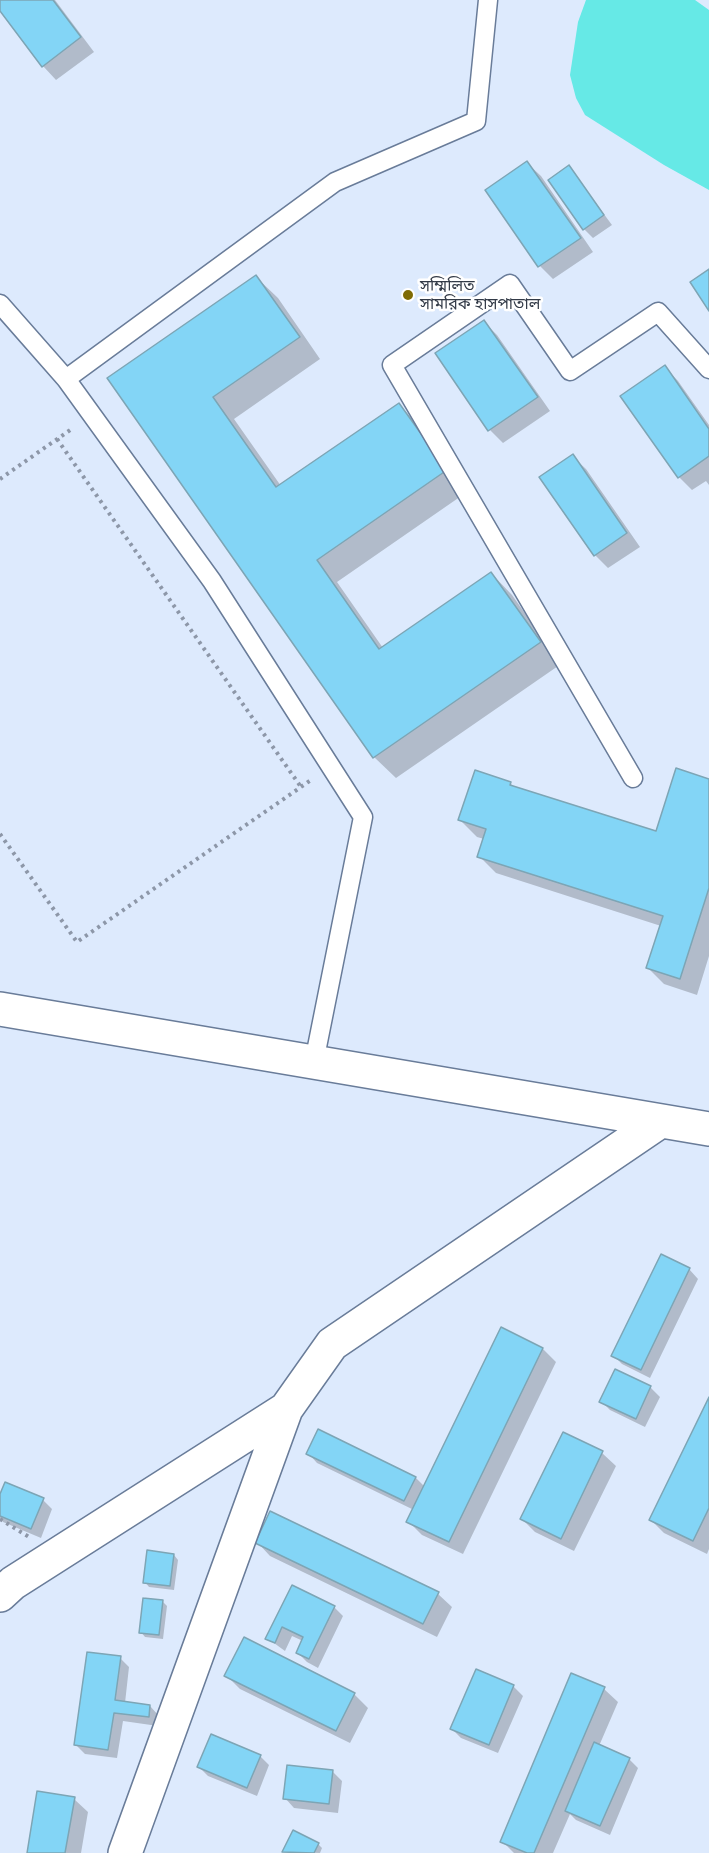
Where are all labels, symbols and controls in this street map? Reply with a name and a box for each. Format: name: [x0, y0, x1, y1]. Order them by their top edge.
place label: সম্মিলিত সামরিক হাসপাতাল: [420, 276, 540, 314]
marker: সম্মিলিত সামরিক হাসপাতাল: [401, 288, 415, 302]

